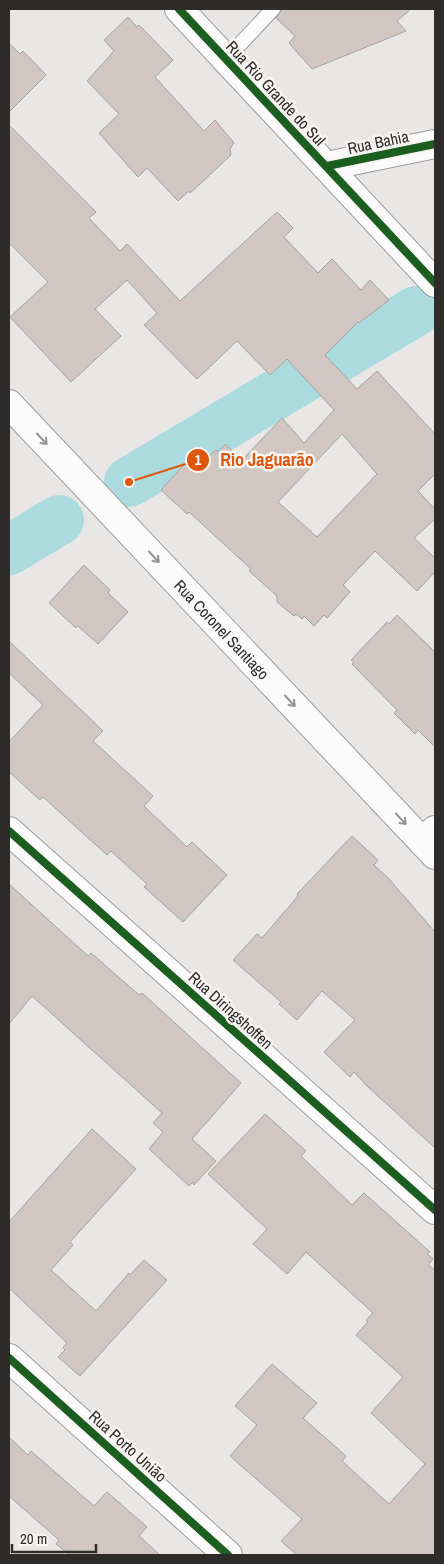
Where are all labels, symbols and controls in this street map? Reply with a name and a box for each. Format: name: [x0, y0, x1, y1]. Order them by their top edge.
street label: Rua Rio Grande do Sul: [221, 36, 331, 150]
street label: Rua Bahia: [345, 125, 411, 159]
one-way arrow: [36, 433, 48, 446]
callout: Rio Jaguarão: [185, 444, 324, 477]
text: Rio Jaguarão: [220, 447, 314, 472]
text: 1: [195, 449, 202, 470]
one-way arrow: [148, 551, 160, 564]
street label: Rua Coronel Santiago: [169, 575, 274, 684]
one-way arrow: [284, 695, 296, 707]
one-way arrow: [395, 813, 407, 825]
street label: Rua Diringshoffen: [184, 966, 278, 1054]
street label: Rua Porto União: [84, 1405, 172, 1487]
scale bar: [12, 1522, 96, 1554]
text: 20 m: [20, 1528, 47, 1549]

